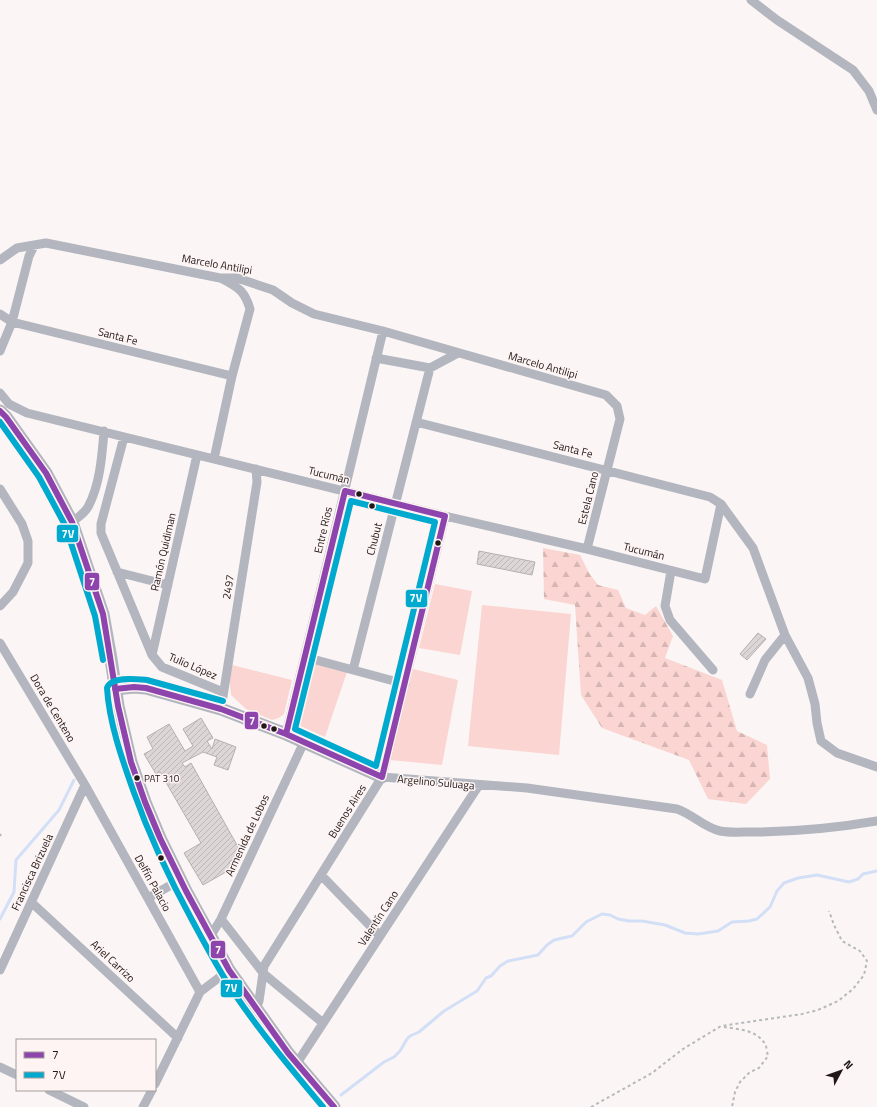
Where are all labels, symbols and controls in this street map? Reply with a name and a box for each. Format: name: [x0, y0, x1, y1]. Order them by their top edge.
street label: Marcelo Antilipi: [180, 250, 254, 278]
street label: Santa Fe: [97, 323, 140, 349]
street label: Marcelo Antilipi: [506, 347, 580, 383]
street label: Santa Fe: [552, 436, 595, 462]
street label: Tucumán: [307, 462, 351, 488]
street label: Estela Cano: [574, 470, 602, 526]
unlabelled marker: [354, 489, 364, 499]
unlabelled marker: [367, 501, 377, 511]
street label: Entre Ríos: [310, 505, 336, 555]
street label: Ramón Quidiman: [146, 511, 180, 593]
street label: Chubut: [362, 521, 386, 557]
line badge: 7V: [56, 524, 79, 543]
text: 7V: [62, 526, 75, 542]
unlabelled marker: [433, 538, 443, 548]
street label: Tucumán: [622, 538, 666, 564]
line badge: 7: [84, 572, 100, 591]
text: 7: [89, 574, 95, 590]
street label: 2497: [218, 574, 238, 600]
line badge: 7V: [405, 589, 428, 608]
text: 7V: [410, 590, 423, 606]
street label: Tulio López: [166, 649, 220, 683]
street label: Dora de Centeno: [26, 671, 80, 745]
line badge: 7: [244, 711, 259, 730]
text: 7: [249, 713, 255, 729]
unlabelled marker: [259, 721, 269, 731]
unlabelled marker: [269, 724, 279, 734]
place label: PAT 310: [144, 771, 180, 786]
street label: Argelino Suluaga: [397, 771, 476, 793]
marker: PAT 310: [132, 773, 142, 783]
street label: Buenos Aires: [324, 781, 370, 841]
street label: Armenida de Lobos: [221, 791, 273, 879]
street label: Francisca Brizuela: [7, 830, 57, 913]
street label: Delfín Palacio: [131, 852, 175, 914]
unlabelled marker: [156, 853, 166, 863]
street label: Valentín Cano: [354, 887, 402, 949]
street label: Ariel Carrizo: [87, 936, 139, 986]
line badge: 7: [210, 940, 226, 959]
text: 7: [215, 942, 221, 958]
line badge: 7V: [220, 979, 243, 998]
text: 7V: [225, 980, 238, 996]
legend: [16, 1039, 156, 1091]
text: 7: [52, 1045, 59, 1064]
north arrow: [821, 1051, 861, 1091]
text: N: [840, 1056, 857, 1073]
text: 7V: [52, 1065, 66, 1084]

